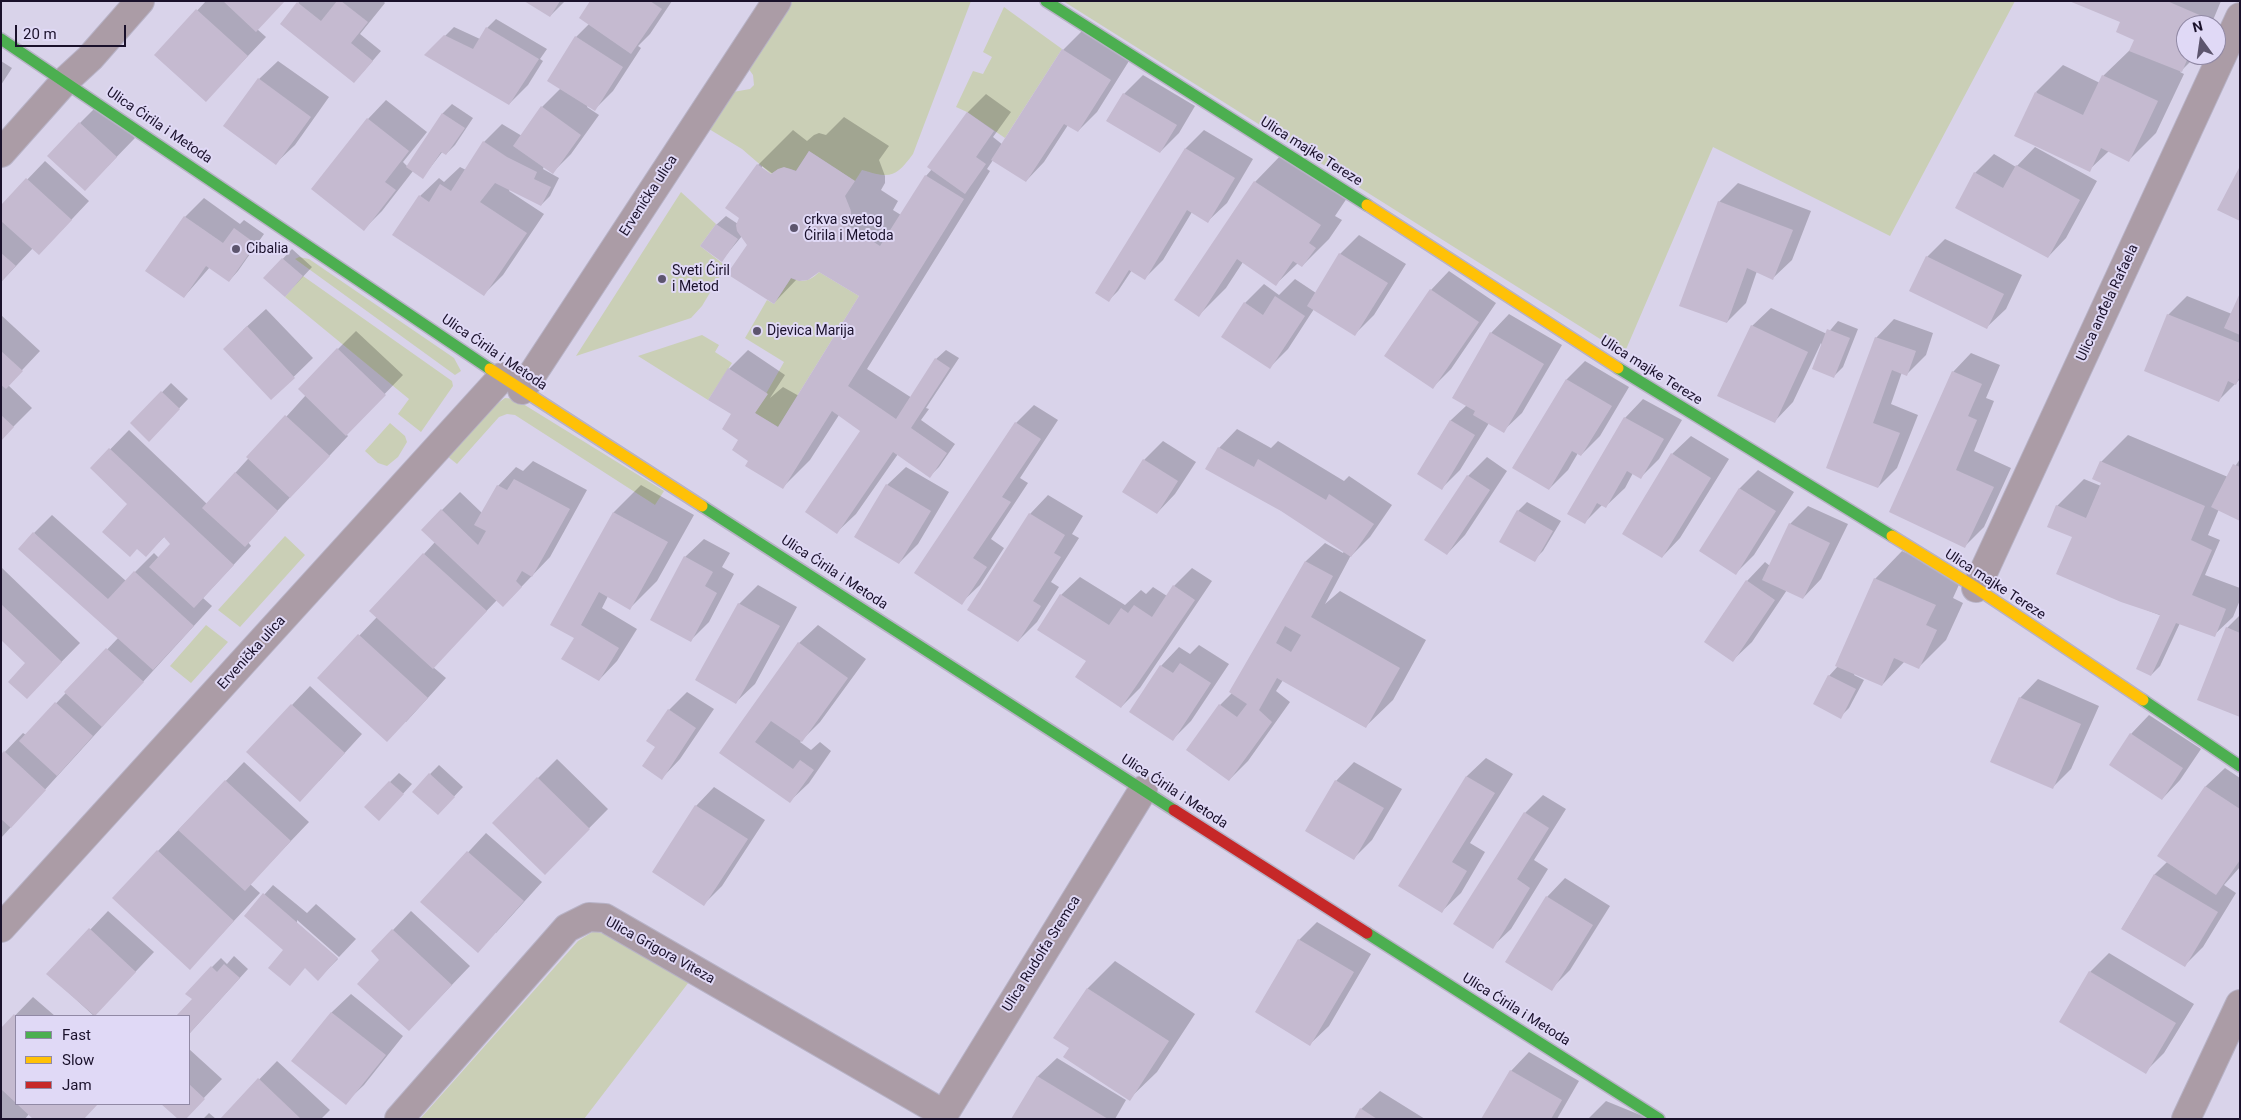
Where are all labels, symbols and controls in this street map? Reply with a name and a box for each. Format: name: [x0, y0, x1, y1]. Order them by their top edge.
scale bar: [18, 15, 129, 47]
north arrow: [2176, 15, 2226, 65]
text: N: [2191, 17, 2204, 35]
text: 20 m: [23, 25, 57, 43]
street label: Ulica Ćirila i Metoda: [103, 84, 215, 168]
street label: Ulica majke Tereze: [1257, 114, 1365, 190]
street label: Ervenička ulica: [617, 152, 681, 240]
place label: crkva svetog Ćirila i Metoda: [804, 212, 894, 244]
marker: crkva svetog Ćirila i Metoda: [788, 222, 800, 234]
place label: Cibalia: [246, 241, 288, 257]
street label: Ulica anđela Rafaela: [2074, 242, 2142, 364]
marker: Cibalia: [230, 243, 242, 255]
place label: Sveti Ćiril i Metod: [672, 263, 730, 296]
marker: Sveti Ćiril i Metod: [656, 273, 668, 285]
street label: Ulica Ćirila i Metoda: [438, 311, 550, 395]
place label: Djevica Marija: [767, 323, 854, 339]
marker: Djevica Marija: [751, 325, 763, 337]
street label: Ulica majke Tereze: [1597, 333, 1705, 409]
street label: Ulica Ćirila i Metoda: [777, 532, 891, 614]
street label: Ulica majke Tereze: [1941, 546, 2049, 624]
street label: Ervenička ulica: [215, 613, 289, 693]
street label: Ulica Ćirila i Metoda: [1117, 751, 1231, 833]
street label: Ulica Rudolfa Sremca: [1000, 893, 1084, 1015]
street label: Ulica Grigora Viteza: [602, 914, 718, 988]
street label: Ulica Ćirila i Metoda: [1459, 970, 1573, 1050]
legend: [15, 1015, 190, 1105]
text: Fast: [62, 1026, 91, 1044]
text: Slow: [62, 1051, 94, 1069]
text: Jam: [62, 1076, 92, 1094]

